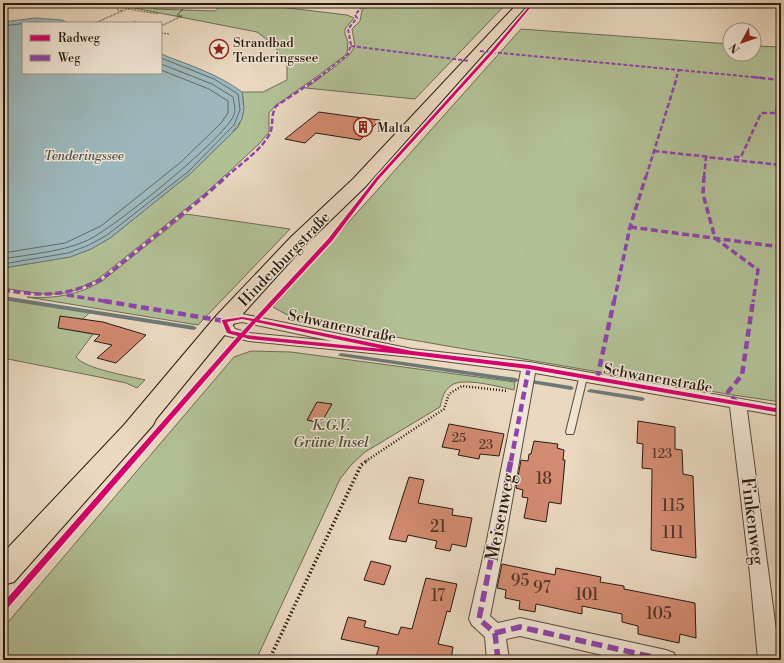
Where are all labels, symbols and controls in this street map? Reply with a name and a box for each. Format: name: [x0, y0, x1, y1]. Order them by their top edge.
legend: [22, 22, 162, 74]
north arrow: [722, 22, 762, 62]
text: Radweg: [58, 31, 101, 46]
place label: Strandbad Tenderingssee: [233, 35, 319, 66]
place icon: Strandbad Tenderingssee: [208, 38, 230, 60]
text: N: [727, 40, 743, 56]
text: Weg: [57, 51, 81, 66]
building icon: Malta: [352, 116, 374, 138]
place label: Malta: [377, 120, 411, 136]
water label: Tenderingssee: [44, 148, 124, 164]
street label: Hindenburgstraße: [234, 208, 334, 311]
street label: Schwanenstraße: [286, 306, 398, 347]
street label: Schwanenstraße: [602, 360, 714, 397]
park label: K.G.V. Grüne Insel: [293, 416, 369, 452]
house number: 25: [452, 430, 466, 446]
house number: 23: [479, 437, 493, 453]
house number: 123: [652, 446, 672, 462]
house number: 18: [536, 469, 552, 489]
street label: Meisenweg: [481, 470, 520, 563]
street label: Finkenweg: [736, 476, 769, 567]
house number: 115: [661, 496, 685, 516]
house number: 21: [430, 517, 446, 537]
house number: 111: [662, 523, 684, 543]
house number: 95: [511, 571, 529, 591]
house number: 97: [533, 578, 551, 598]
house number: 101: [575, 585, 599, 605]
house number: 17: [431, 586, 445, 606]
house number: 105: [646, 604, 672, 624]

